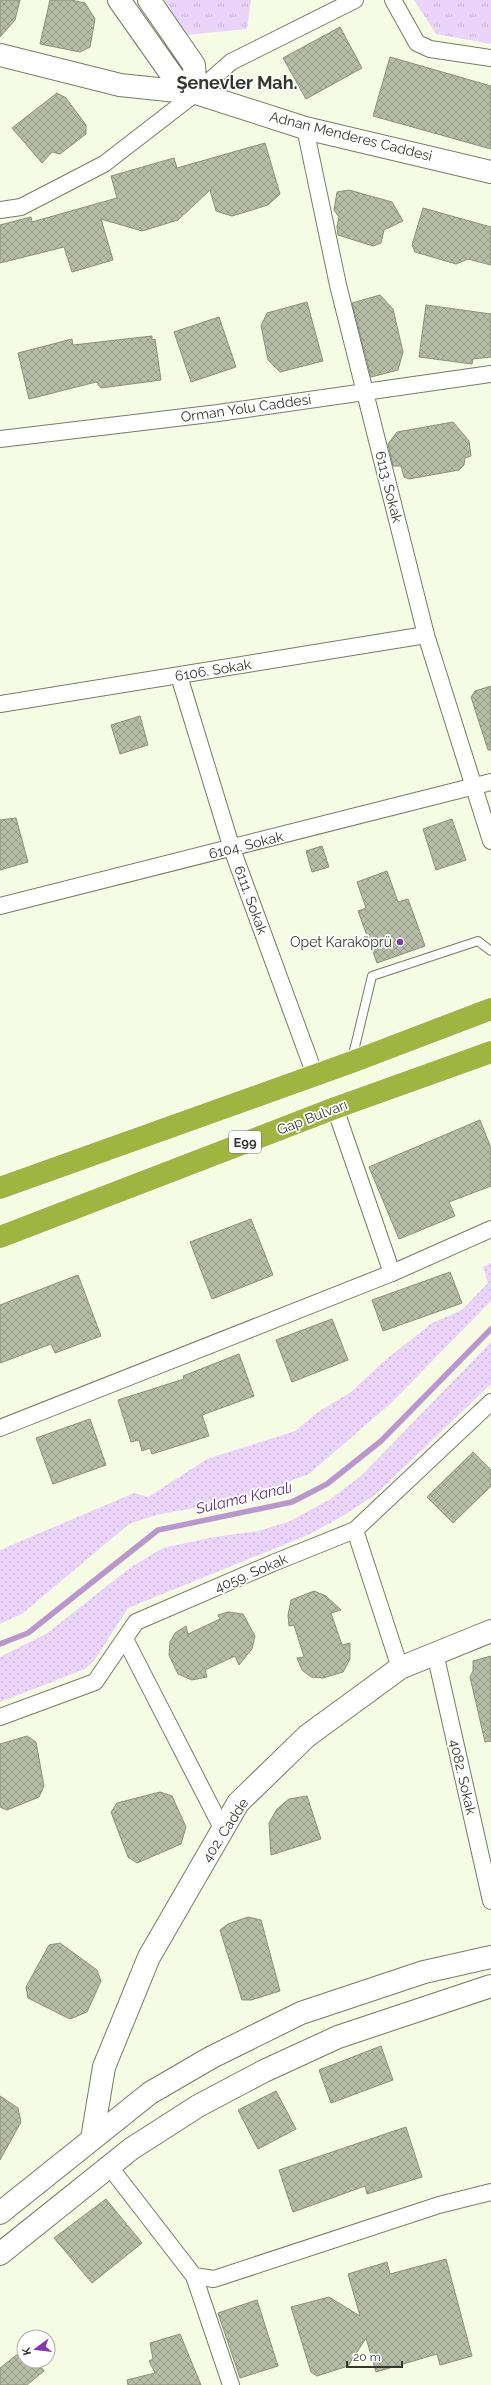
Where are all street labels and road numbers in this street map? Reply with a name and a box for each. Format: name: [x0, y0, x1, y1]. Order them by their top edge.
street label: Adnan Menderes Caddesi: [268, 108, 434, 164]
street label: Orman Yolu Caddesi: [180, 391, 312, 425]
street label: 6113. Sokak: [372, 449, 406, 525]
street label: 6106. Sokak: [174, 656, 253, 684]
street label: 6104. Sokak: [207, 828, 285, 862]
street label: 6111. Sokak: [231, 863, 271, 937]
street label: Gap Bulvarı: [275, 1096, 349, 1138]
road number: E99: [229, 1131, 261, 1153]
street label: 4059. Sokak: [212, 1550, 290, 1596]
street label: 4082. Sokak: [447, 1738, 480, 1817]
street label: 402. Cadde: [199, 1795, 251, 1865]

